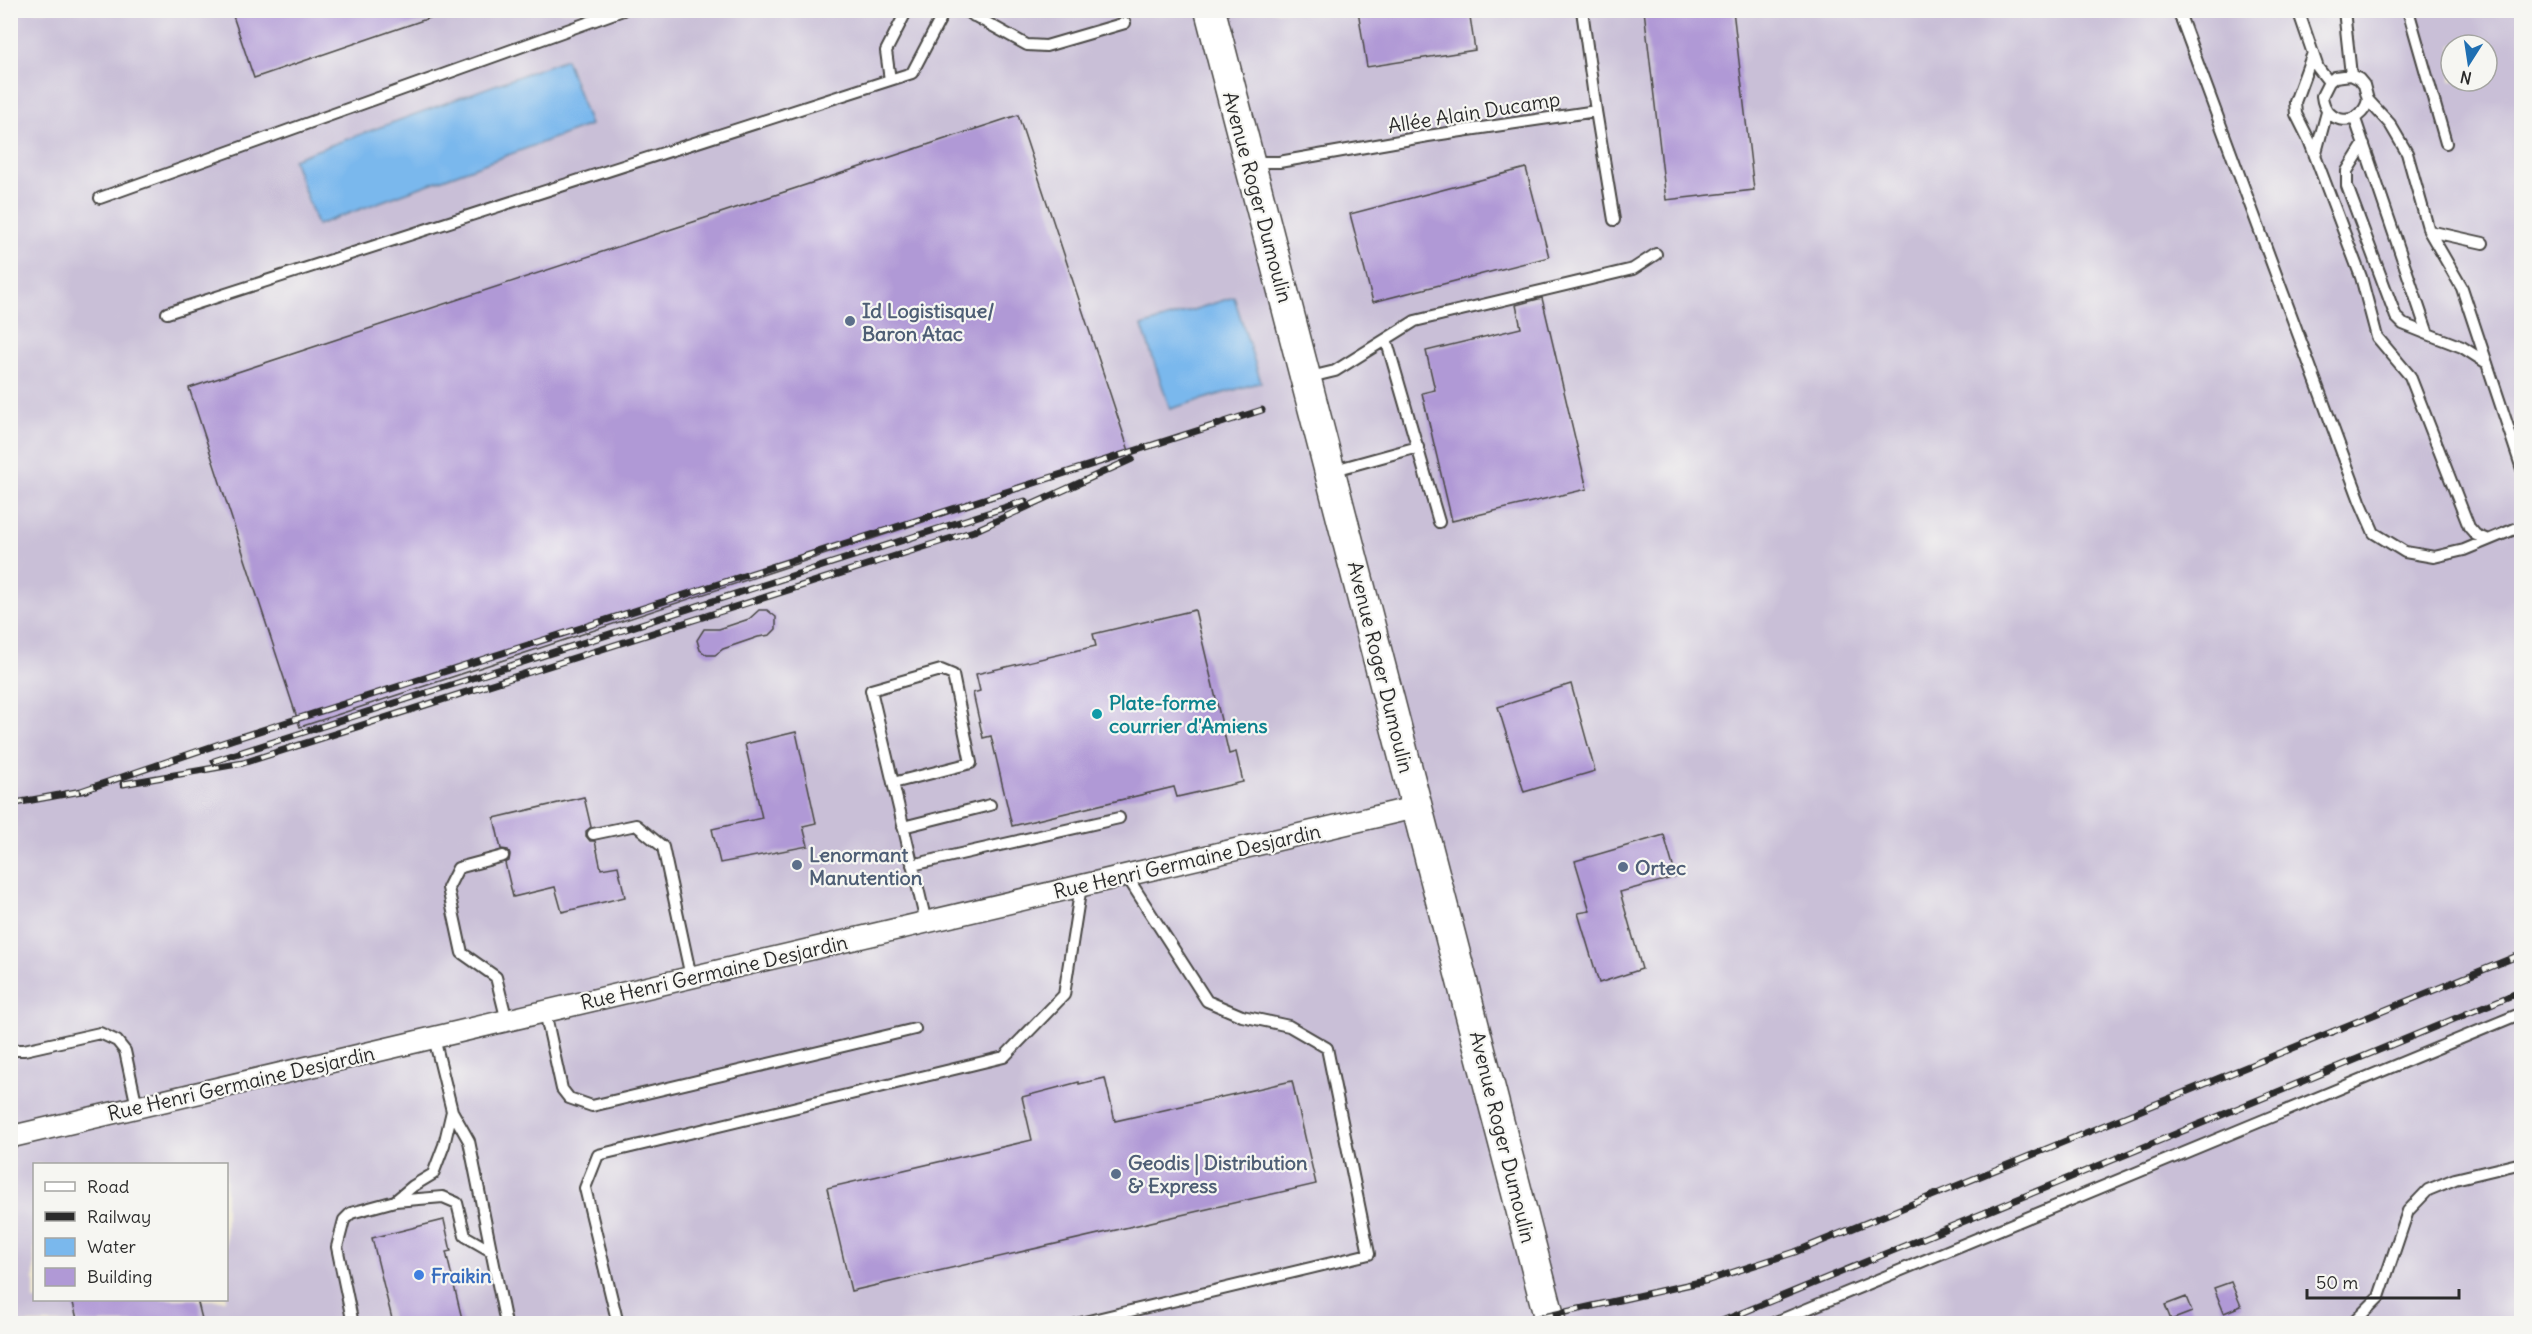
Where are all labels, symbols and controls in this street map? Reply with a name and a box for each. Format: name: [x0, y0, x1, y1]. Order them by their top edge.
north arrow: [2439, 33, 2499, 93]
text: N: [2458, 67, 2473, 89]
street label: Allée Alain Ducamp: [1386, 86, 1562, 138]
street label: Avenue Roger Dumoulin: [1218, 89, 1298, 305]
place label: Id Logistisque/ Baron Atac: [862, 298, 994, 346]
marker: Id Logistisque/ Baron Atac: [843, 314, 857, 328]
street label: Avenue Roger Dumoulin: [1343, 559, 1419, 775]
place label: Plate-forme courrier d'Amiens: [1109, 690, 1268, 738]
marker: Plate-forme courrier d'Amiens: [1090, 707, 1104, 721]
street label: Rue Henri Germaine Desjardin: [1051, 818, 1323, 904]
place label: Lenormant Manutention: [809, 842, 923, 890]
place label: Ortec: [1635, 855, 1686, 880]
marker: Lenormant Manutention: [790, 858, 804, 872]
marker: Ortec: [1616, 860, 1630, 874]
street label: Rue Henri Germaine Desjardin: [578, 929, 850, 1015]
street label: Avenue Roger Dumoulin: [1465, 1029, 1541, 1245]
street label: Rue Henri Germaine Desjardin: [105, 1040, 377, 1126]
place label: Geodis | Distribution & Express: [1128, 1150, 1308, 1198]
legend: [33, 1163, 228, 1301]
marker: Geodis | Distribution & Express: [1109, 1167, 1123, 1181]
text: Road: [87, 1175, 130, 1198]
text: Railway: [87, 1205, 151, 1228]
text: Water: [87, 1235, 137, 1258]
scale bar: [2307, 1262, 2458, 1300]
place label: Fraikin: [431, 1263, 492, 1288]
text: Building: [87, 1265, 152, 1288]
marker: Fraikin: [412, 1268, 426, 1282]
text: 50 m: [2316, 1271, 2358, 1294]

